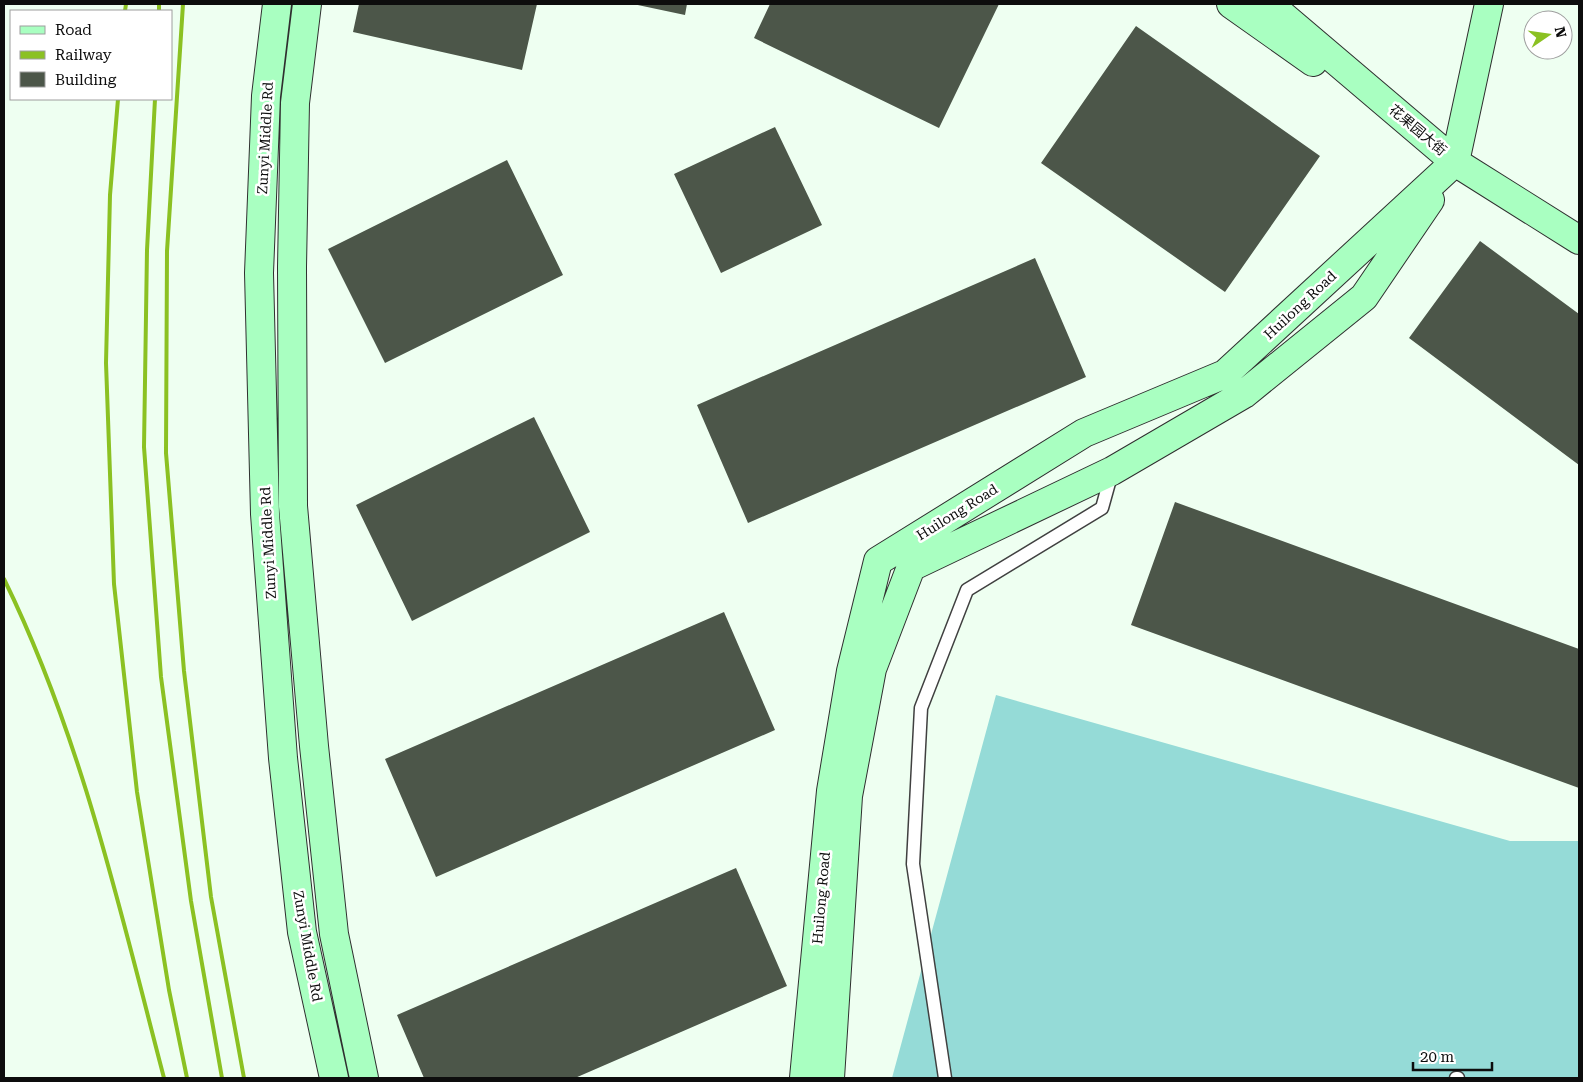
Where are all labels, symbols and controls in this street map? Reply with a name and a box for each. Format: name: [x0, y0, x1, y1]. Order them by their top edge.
legend: [10, 10, 172, 100]
north arrow: [1523, 10, 1573, 60]
text: Road: [55, 21, 92, 39]
text: N: [1552, 25, 1570, 39]
text: Railway: [55, 46, 112, 64]
text: Building: [55, 71, 117, 89]
street label: Zunyi Middle Rd: [254, 81, 276, 195]
street label: 花果园大街: [1386, 101, 1450, 159]
street label: Huilong Road: [1261, 268, 1339, 342]
street label: Huilong Road: [913, 481, 1001, 543]
street label: Zunyi Middle Rd: [257, 486, 279, 600]
street label: Huilong Road: [809, 851, 833, 945]
street label: Zunyi Middle Rd: [290, 889, 326, 1003]
scale bar: [1413, 1040, 1492, 1072]
text: 20 m: [1420, 1048, 1455, 1066]

